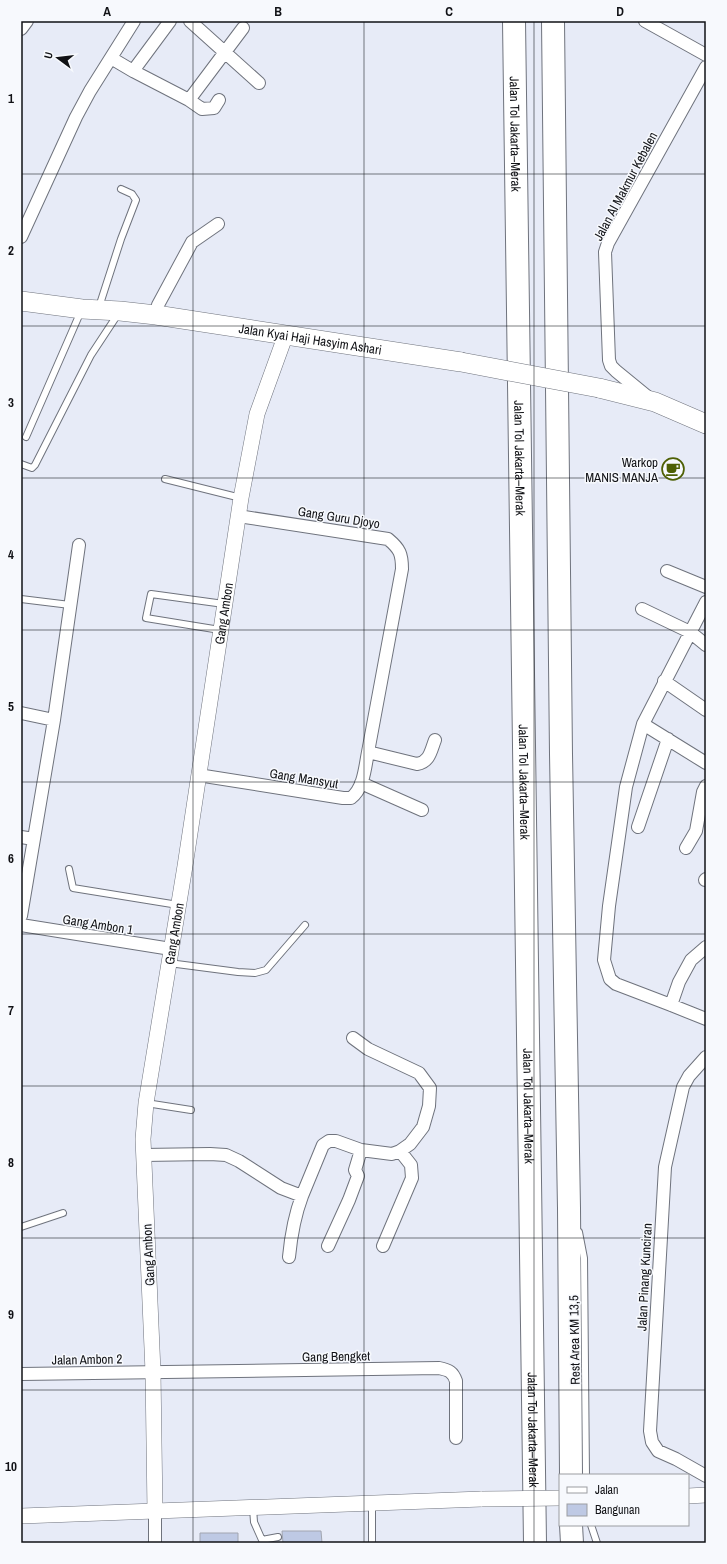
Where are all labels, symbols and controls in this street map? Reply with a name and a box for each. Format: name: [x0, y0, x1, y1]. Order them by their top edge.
text: A: [103, 3, 111, 20]
text: B: [274, 3, 282, 20]
text: C: [445, 3, 453, 20]
text: D: [616, 3, 624, 20]
north arrow: [38, 38, 78, 78]
text: U: [41, 50, 56, 60]
street label: Jalan Tol Jakarta–Merak: [506, 76, 524, 193]
text: 1: [8, 90, 14, 107]
street label: Jalan Al Makmur Kebalen: [590, 129, 661, 244]
text: 2: [8, 242, 14, 259]
street label: Jalan Kyai Haji Hasyim Ashari: [238, 320, 383, 359]
text: 3: [8, 394, 14, 411]
street label: Jalan Tol Jakarta–Merak: [510, 400, 529, 517]
place label: Warkop MANIS MANJA: [585, 454, 659, 486]
cafe icon: Warkop MANIS MANJA: [660, 456, 686, 482]
street label: Gang Guru Djoyo: [297, 503, 381, 532]
text: 4: [8, 546, 14, 563]
street label: Gang Ambon: [211, 581, 237, 646]
text: 5: [8, 698, 14, 715]
street label: Jalan Tol Jakarta–Merak: [515, 724, 533, 840]
street label: Gang Mansyut: [268, 765, 340, 792]
text: 6: [8, 850, 14, 867]
street label: Gang Ambon: [161, 902, 188, 966]
street label: Gang Ambon 1: [61, 911, 134, 938]
text: 7: [8, 1002, 14, 1019]
street label: Jalan Tol Jakarta–Merak: [519, 1048, 538, 1164]
text: 8: [8, 1154, 14, 1171]
street label: Gang Ambon: [138, 1223, 159, 1286]
street label: Jalan Pinang Kunciran: [633, 1223, 656, 1331]
street label: Rest Area KM 13,5: [565, 1295, 584, 1385]
text: 9: [8, 1306, 14, 1323]
street label: Gang Bengket: [302, 1347, 370, 1366]
street label: Jalan Ambon 2: [52, 1350, 122, 1369]
street label: Jalan Tol Jakarta–Merak: [524, 1372, 542, 1488]
text: 10: [5, 1458, 17, 1475]
legend: [559, 1474, 689, 1526]
text: Jalan: [595, 1482, 619, 1498]
text: Bangunan: [595, 1502, 640, 1518]

